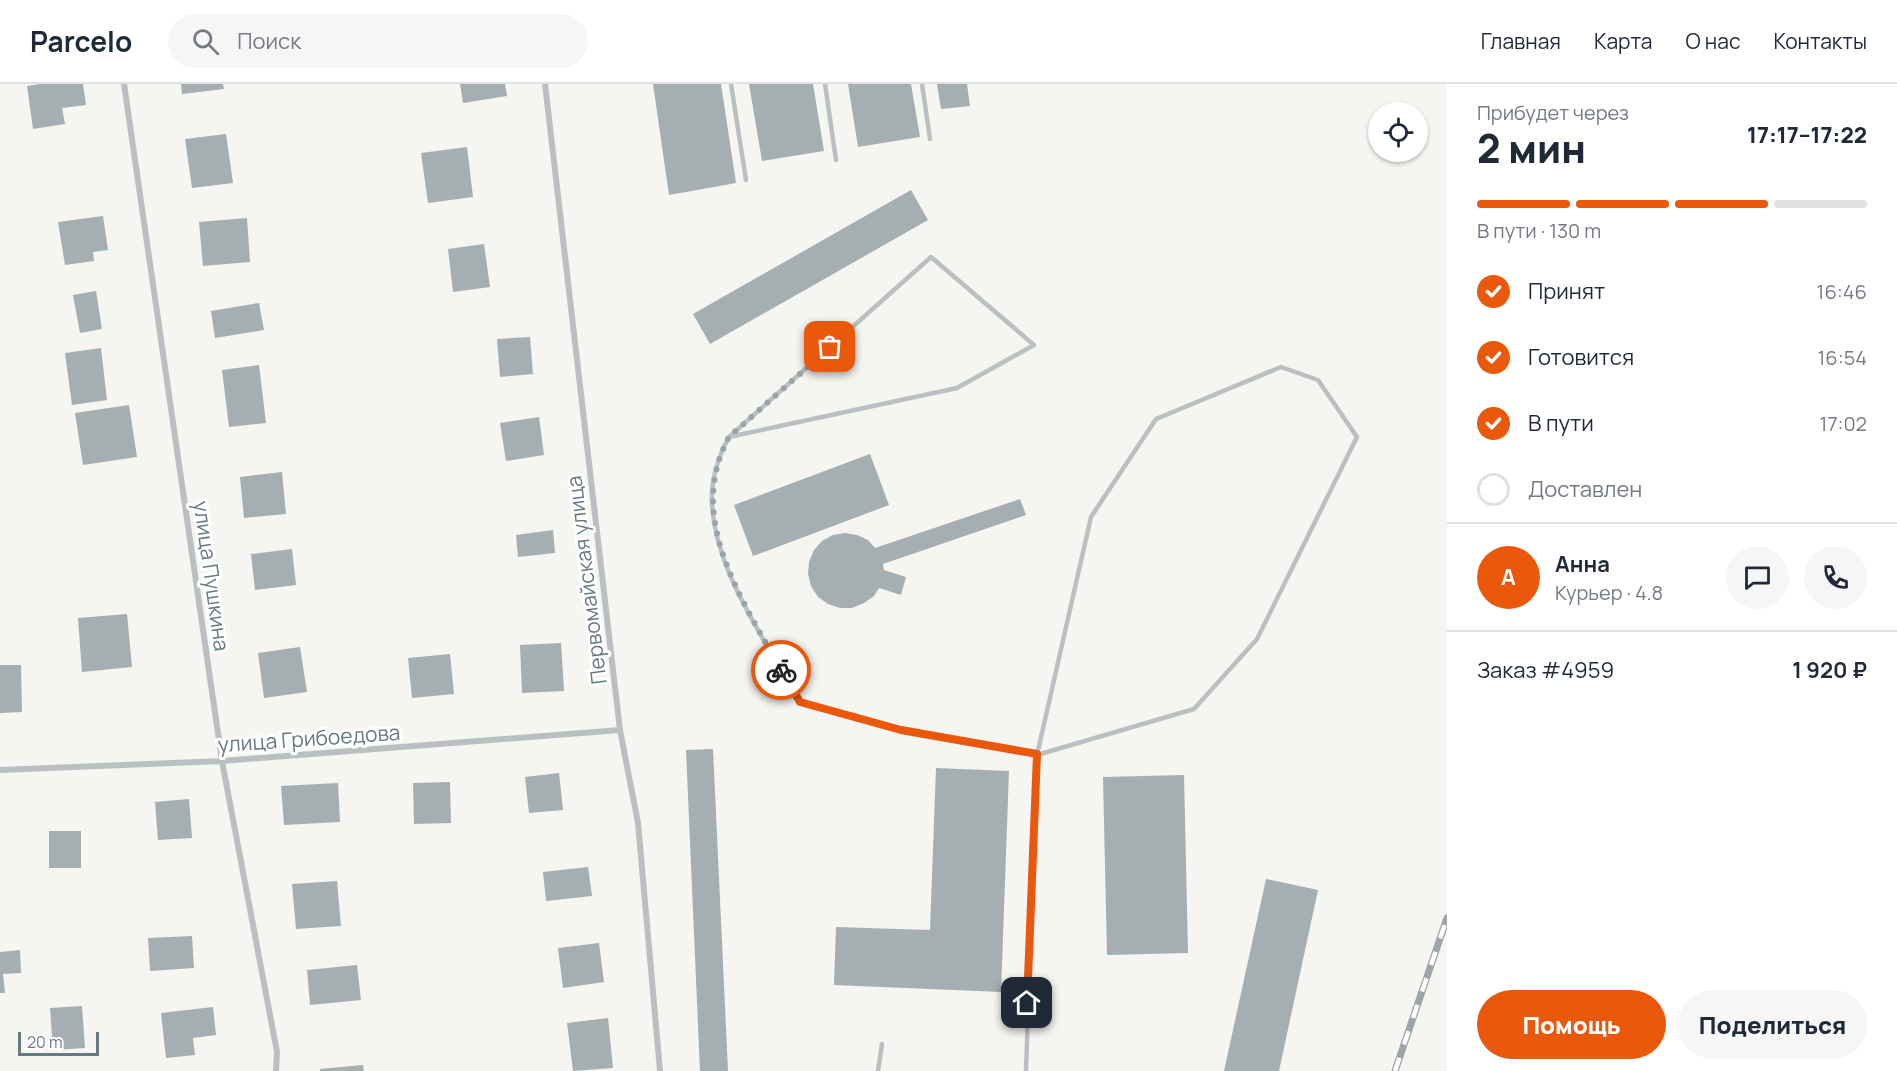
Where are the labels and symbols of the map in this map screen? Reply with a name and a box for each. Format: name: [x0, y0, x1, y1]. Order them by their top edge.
pin: [804, 321, 855, 372]
street label: Первомайская улица: [559, 474, 613, 686]
street label: улица Пушкина: [188, 499, 236, 653]
courier: [751, 640, 811, 700]
street label: улица Грибоедова: [217, 718, 401, 758]
pin: [1001, 977, 1052, 1028]
scale bar: [18, 1029, 99, 1056]

